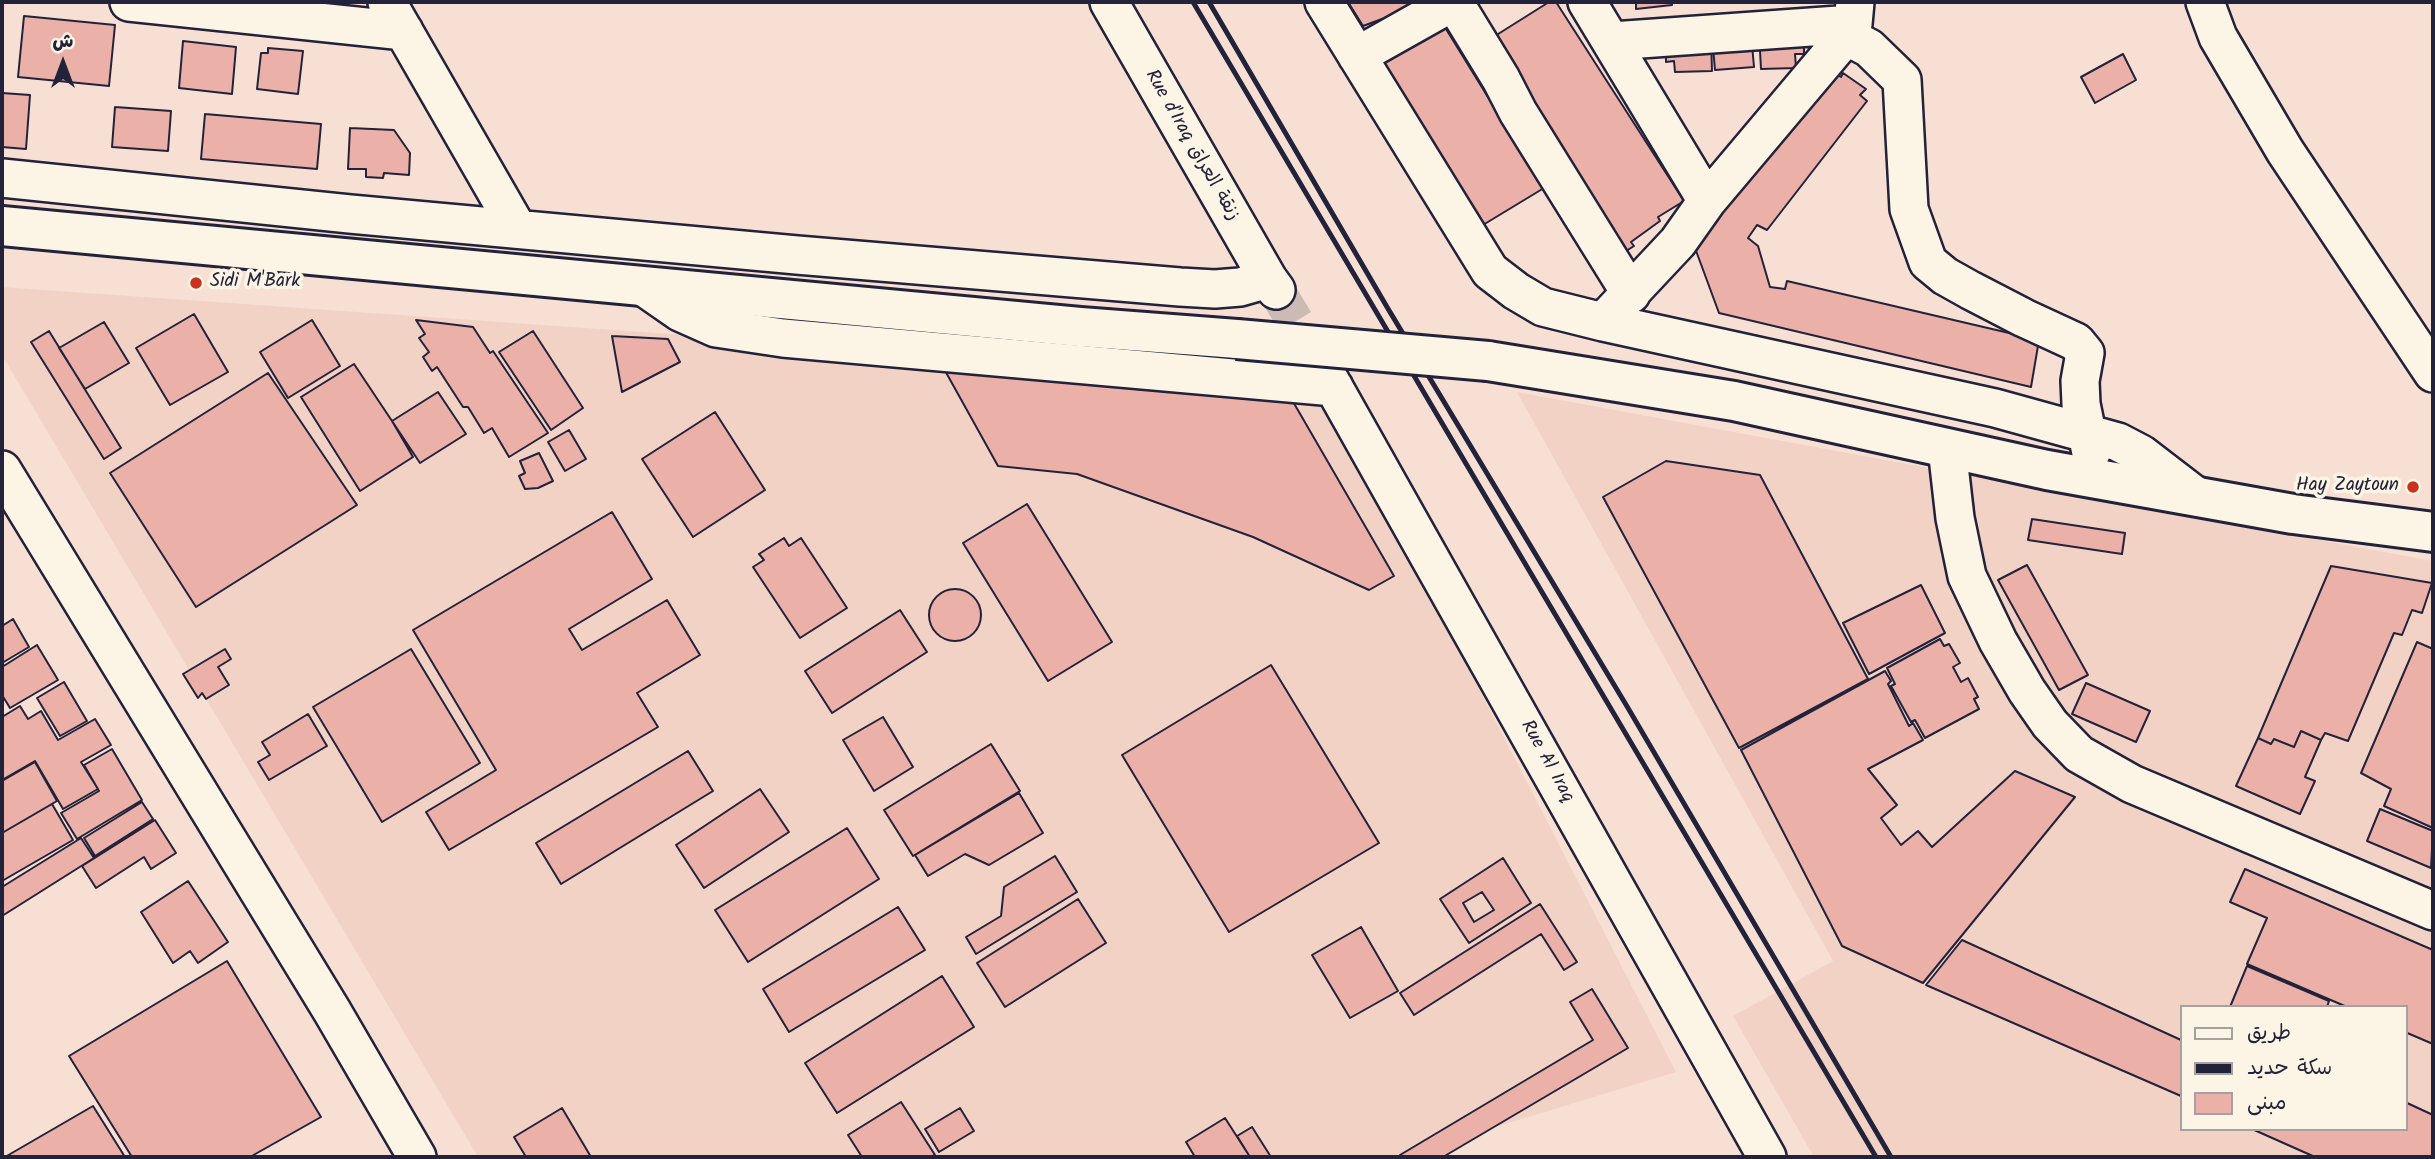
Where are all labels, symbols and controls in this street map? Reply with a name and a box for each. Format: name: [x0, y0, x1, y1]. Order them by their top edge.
text: ش: [53, 27, 73, 57]
north arrow: [28, 28, 98, 98]
street label: Rue d'Iraq زنقة العراق: [1139, 67, 1243, 225]
place label: Sidi M'Bark: [210, 272, 300, 294]
marker: Sidi M'Bark: [188, 275, 204, 291]
place label: Hay Zaytoun: [2296, 476, 2399, 498]
marker: Hay Zaytoun: [2405, 479, 2421, 495]
street label: Rue Al Iraq: [1514, 717, 1578, 807]
legend: [2180, 1005, 2407, 1131]
text: طريق: [2247, 1017, 2291, 1050]
text: سكة حديد: [2247, 1052, 2332, 1085]
text: مبنى: [2247, 1087, 2286, 1120]

